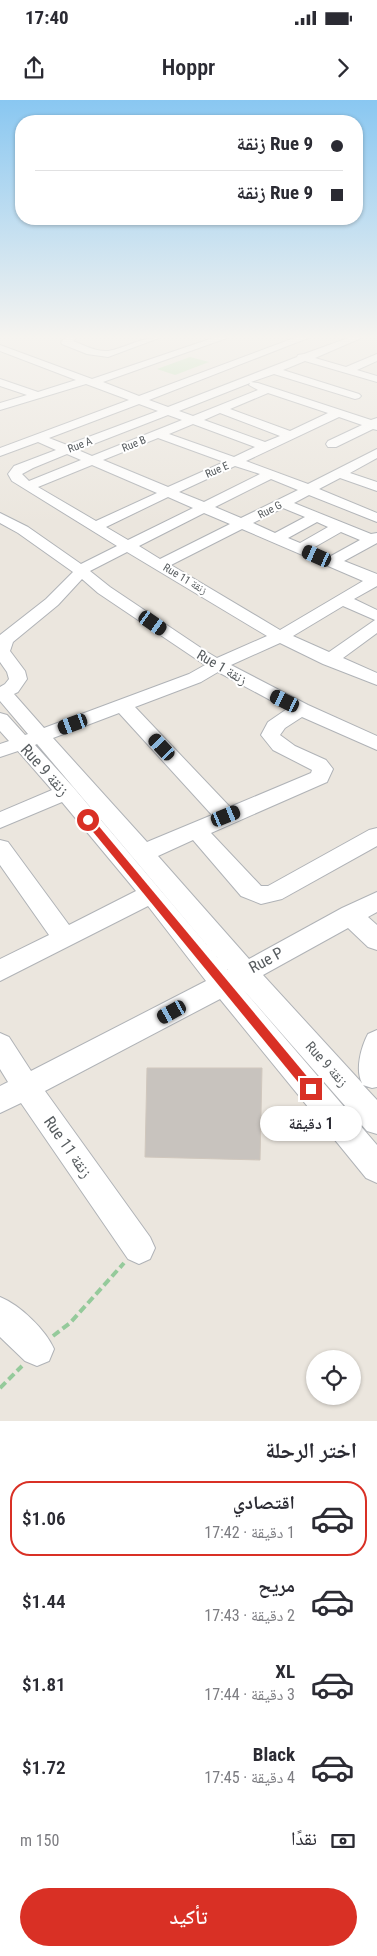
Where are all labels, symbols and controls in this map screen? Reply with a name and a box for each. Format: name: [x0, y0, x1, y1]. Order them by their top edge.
text: 17:40: [25, 6, 69, 29]
icon: share: [20, 54, 48, 82]
icon: forward: [329, 54, 357, 82]
text: Hoppr: [162, 55, 215, 80]
text: Rue 9 زنقة: [237, 132, 313, 155]
text: Rue 9 زنقة: [237, 181, 313, 204]
street label: Rue B: [120, 433, 148, 455]
street label: Rue A: [66, 434, 95, 456]
street label: Rue E: [203, 459, 231, 481]
street label: Rue G: [256, 498, 284, 522]
car: [300, 543, 333, 569]
street label: Rue 11 زنقة: [161, 561, 209, 597]
car: [136, 608, 169, 638]
street label: Rue 1 زنقة: [194, 646, 250, 689]
car: [268, 688, 301, 714]
car: [56, 712, 89, 736]
car: [146, 731, 177, 763]
street label: Rue 9 زنقة: [17, 740, 73, 800]
car: [209, 803, 242, 829]
route start: [77, 809, 99, 831]
street label: Rue P: [246, 943, 287, 977]
car: [155, 998, 188, 1026]
street label: Rue 9 زنقة: [302, 1038, 351, 1090]
route end: [300, 1078, 322, 1100]
callout: 1 دقيقة: [260, 1106, 362, 1142]
street label: Rue 11 زنقة: [40, 1113, 96, 1181]
text: 1 دقيقة: [289, 1114, 333, 1133]
map controls: [306, 1350, 361, 1405]
button: locate: [306, 1350, 361, 1405]
text: اختر الرحلة: [265, 1438, 357, 1463]
text: اقتصادي: [233, 1491, 295, 1514]
icon: car: [310, 1496, 355, 1541]
text: $1.06: [22, 1507, 66, 1530]
text: 1 دقيقة · 17:42: [204, 1523, 295, 1542]
text: مريح: [258, 1574, 295, 1597]
icon: car: [310, 1579, 355, 1624]
text: $1.44: [22, 1590, 66, 1613]
text: 2 دقيقة · 17:43: [204, 1606, 295, 1625]
text: XL: [275, 1660, 295, 1683]
icon: car: [310, 1662, 355, 1707]
text: $1.81: [22, 1673, 66, 1696]
text: 3 دقيقة · 17:44: [204, 1685, 295, 1704]
text: Black: [253, 1743, 295, 1766]
icon: car: [310, 1745, 355, 1790]
text: $1.72: [22, 1756, 66, 1779]
text: 4 دقيقة · 17:45: [204, 1768, 295, 1787]
text: نقدًا: [291, 1827, 317, 1850]
icon: cash: [329, 1827, 357, 1855]
text: 150 m: [20, 1831, 59, 1850]
button: تأكيد: [20, 1888, 357, 1946]

